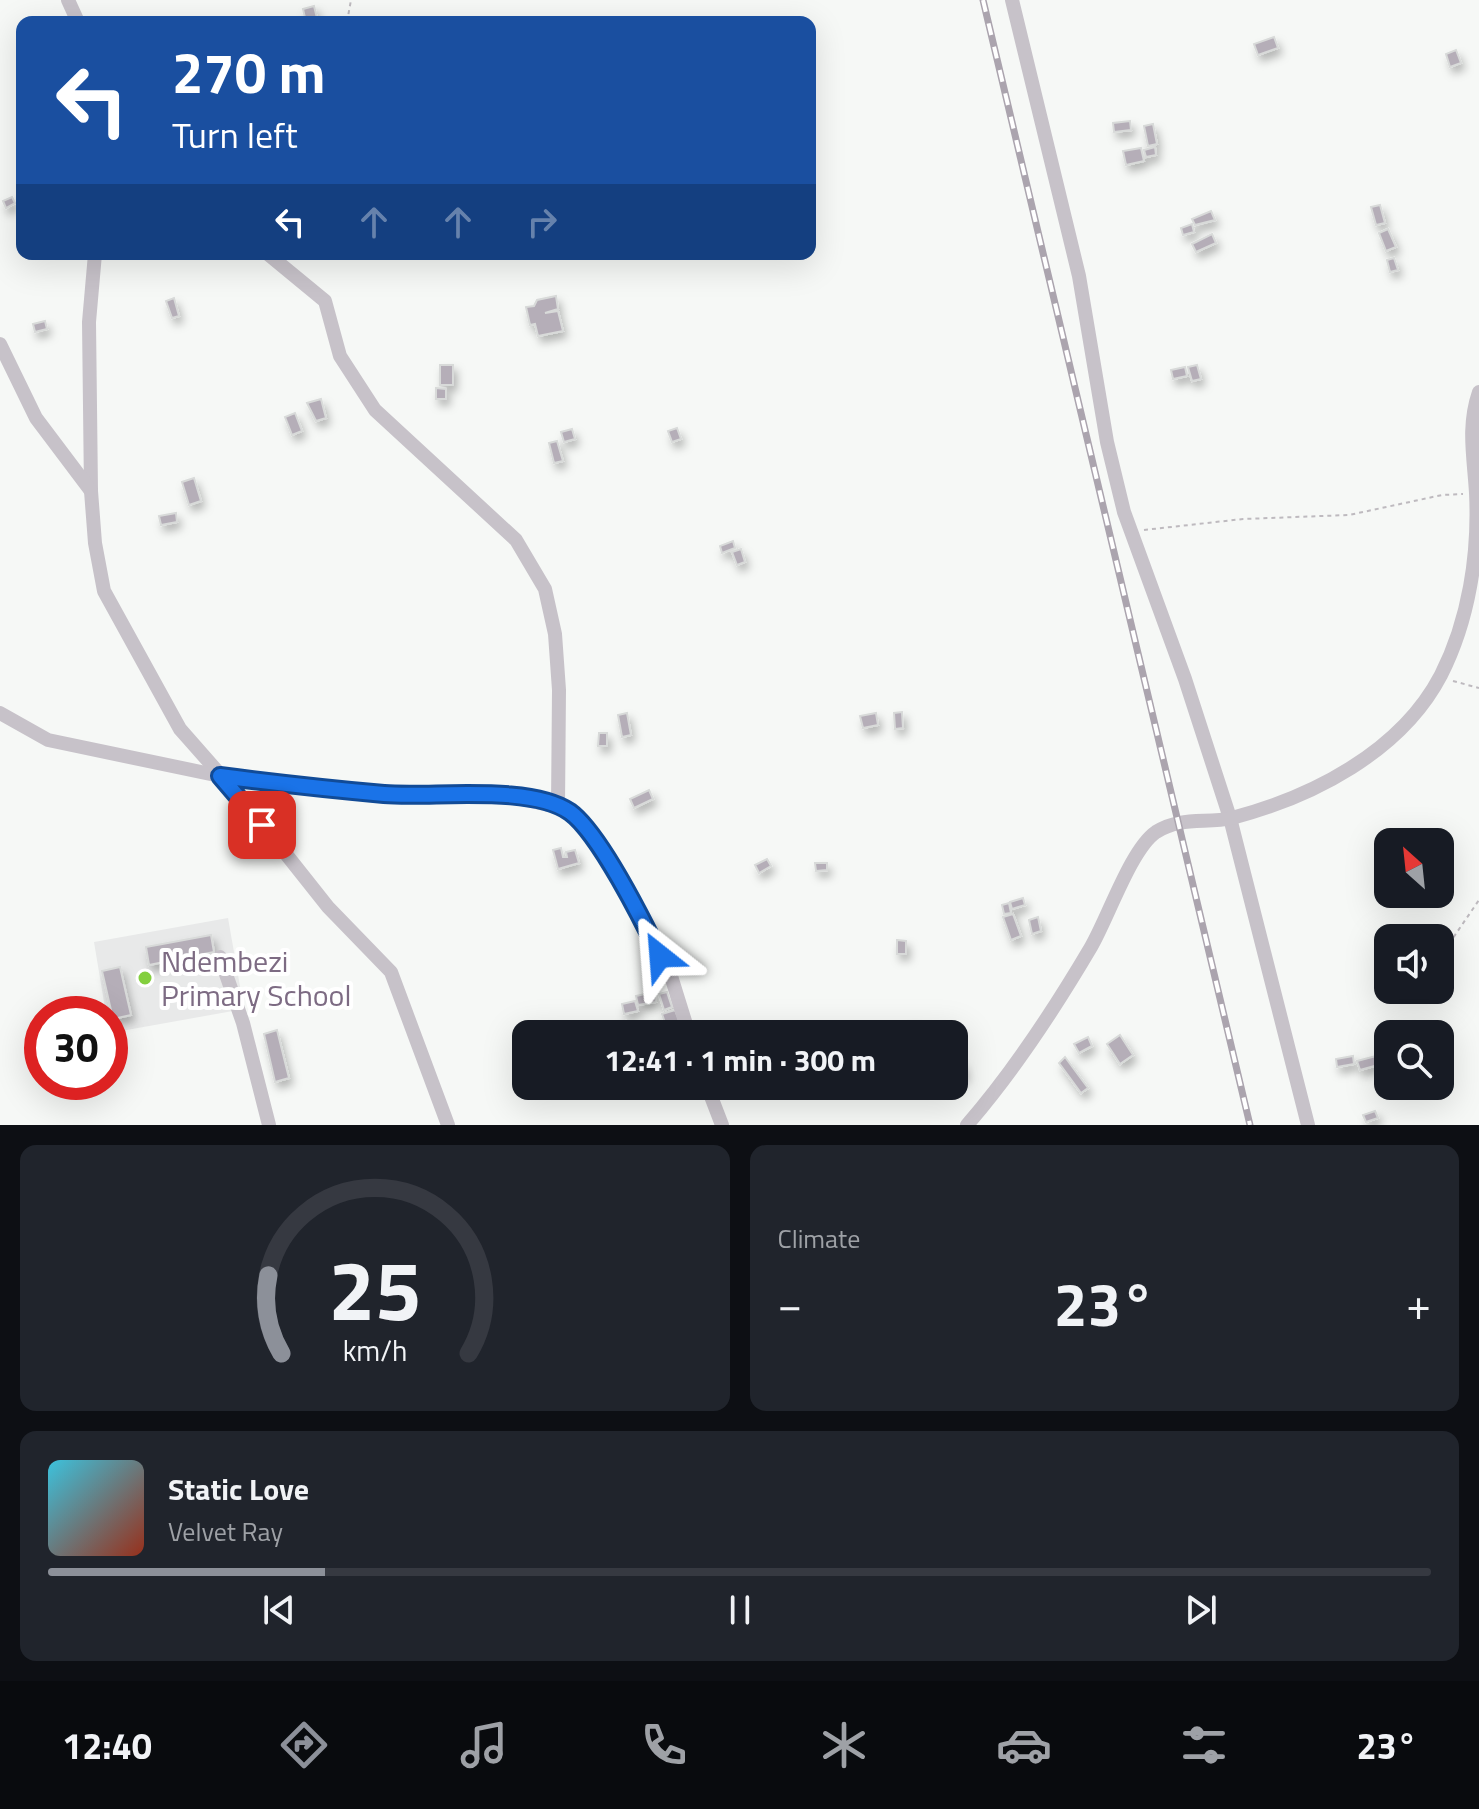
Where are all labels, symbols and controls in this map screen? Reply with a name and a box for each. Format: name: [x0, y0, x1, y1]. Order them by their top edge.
text: 270 m: [172, 30, 325, 115]
icon: left: [40, 48, 144, 152]
text: Turn left: [172, 107, 298, 162]
icon: left: [268, 200, 312, 244]
icon: ahead: [352, 200, 396, 244]
icon: ahead: [436, 200, 480, 244]
icon: right: [520, 200, 564, 244]
pin: [228, 791, 296, 859]
icon: arrive: [240, 803, 284, 847]
north arrow: [1374, 828, 1454, 908]
map controls: [1374, 828, 1454, 1100]
position arrow: [618, 914, 702, 998]
button: sound: [1374, 924, 1454, 1004]
place label: Ndembezi Primary School: [161, 938, 351, 1018]
marker: Ndembezi Primary School: [136, 969, 154, 987]
speed limit sign: 30: [24, 996, 128, 1100]
button: search: [1374, 1020, 1454, 1100]
text: 12:41 · 1 min · 300 m: [604, 1037, 876, 1083]
text: Climate: [778, 1219, 860, 1258]
text: 25: [328, 1226, 421, 1352]
text: 23°: [1054, 1258, 1155, 1349]
text: −: [778, 1270, 802, 1337]
text: +: [1406, 1270, 1431, 1337]
text: km/h: [342, 1329, 407, 1372]
text: Static Love: [168, 1466, 309, 1512]
text: Velvet Ray: [168, 1512, 283, 1551]
icon: previous: [257, 1588, 301, 1632]
icon: pause: [718, 1588, 762, 1632]
icon: next: [1179, 1588, 1223, 1632]
icon: directions: [276, 1717, 332, 1773]
icon: music: [456, 1717, 512, 1773]
icon: phone: [636, 1717, 692, 1773]
icon: climate: [816, 1717, 872, 1773]
icon: car: [996, 1717, 1052, 1773]
icon: filters: [1176, 1717, 1232, 1773]
text: 12:40: [62, 1718, 152, 1773]
text: 23°: [1356, 1718, 1417, 1773]

